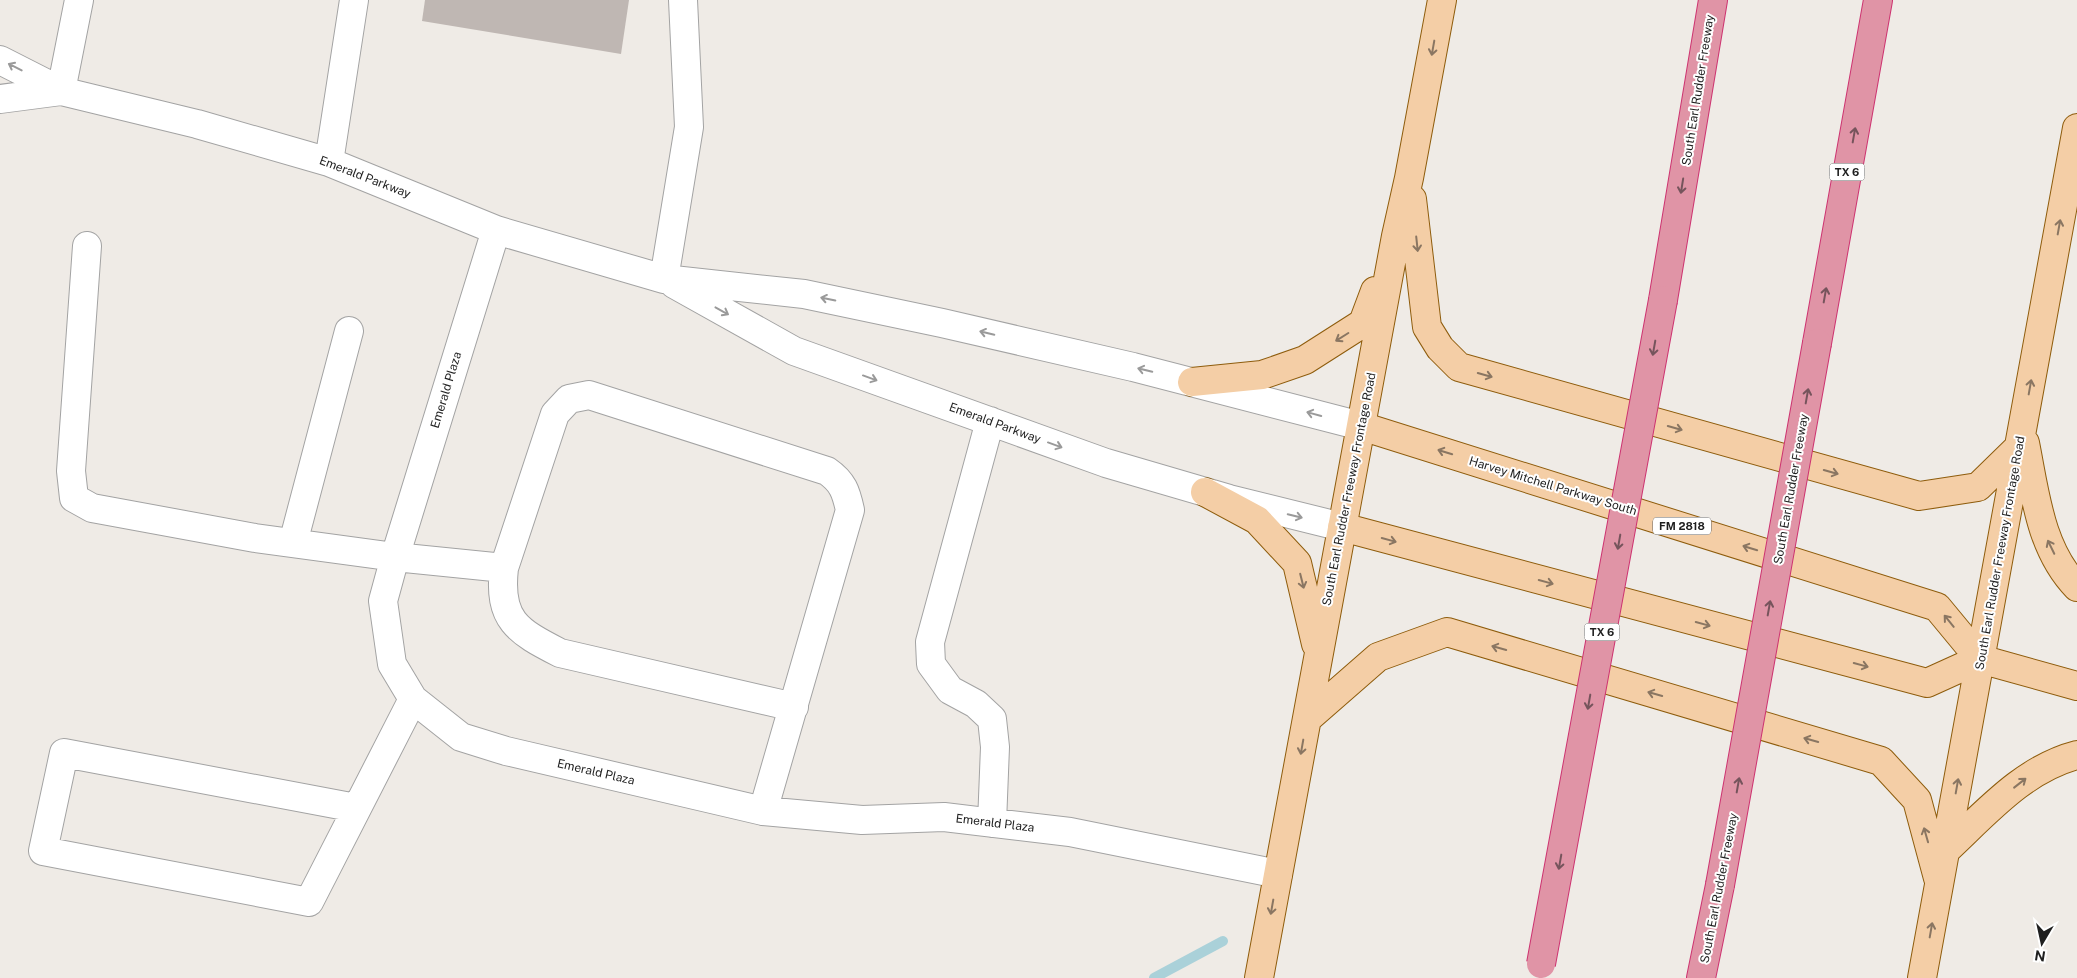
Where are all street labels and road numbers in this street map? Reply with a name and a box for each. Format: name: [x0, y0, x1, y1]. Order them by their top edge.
street label: South Earl Rudder Freeway: [1679, 13, 1717, 166]
street label: Emerald Parkway: [317, 153, 413, 201]
road number: TX 6: [1830, 163, 1864, 180]
street label: Emerald Plaza: [428, 350, 464, 430]
street label: South Earl Rudder Freeway Frontage Road: [1319, 371, 1379, 607]
street label: Emerald Parkway: [947, 400, 1043, 446]
street label: South Earl Rudder Freeway: [1771, 412, 1811, 565]
street label: South Earl Rudder Freeway Frontage Road: [1973, 435, 2027, 671]
street label: Harvey Mitchell Parkway South: [1467, 454, 1639, 518]
road number: FM 2818: [1653, 518, 1711, 534]
road number: TX 6: [1584, 624, 1620, 640]
street label: Emerald Plaza: [556, 756, 636, 788]
street label: Emerald Plaza: [955, 811, 1035, 835]
street label: South Earl Rudder Freeway: [1698, 811, 1741, 964]

